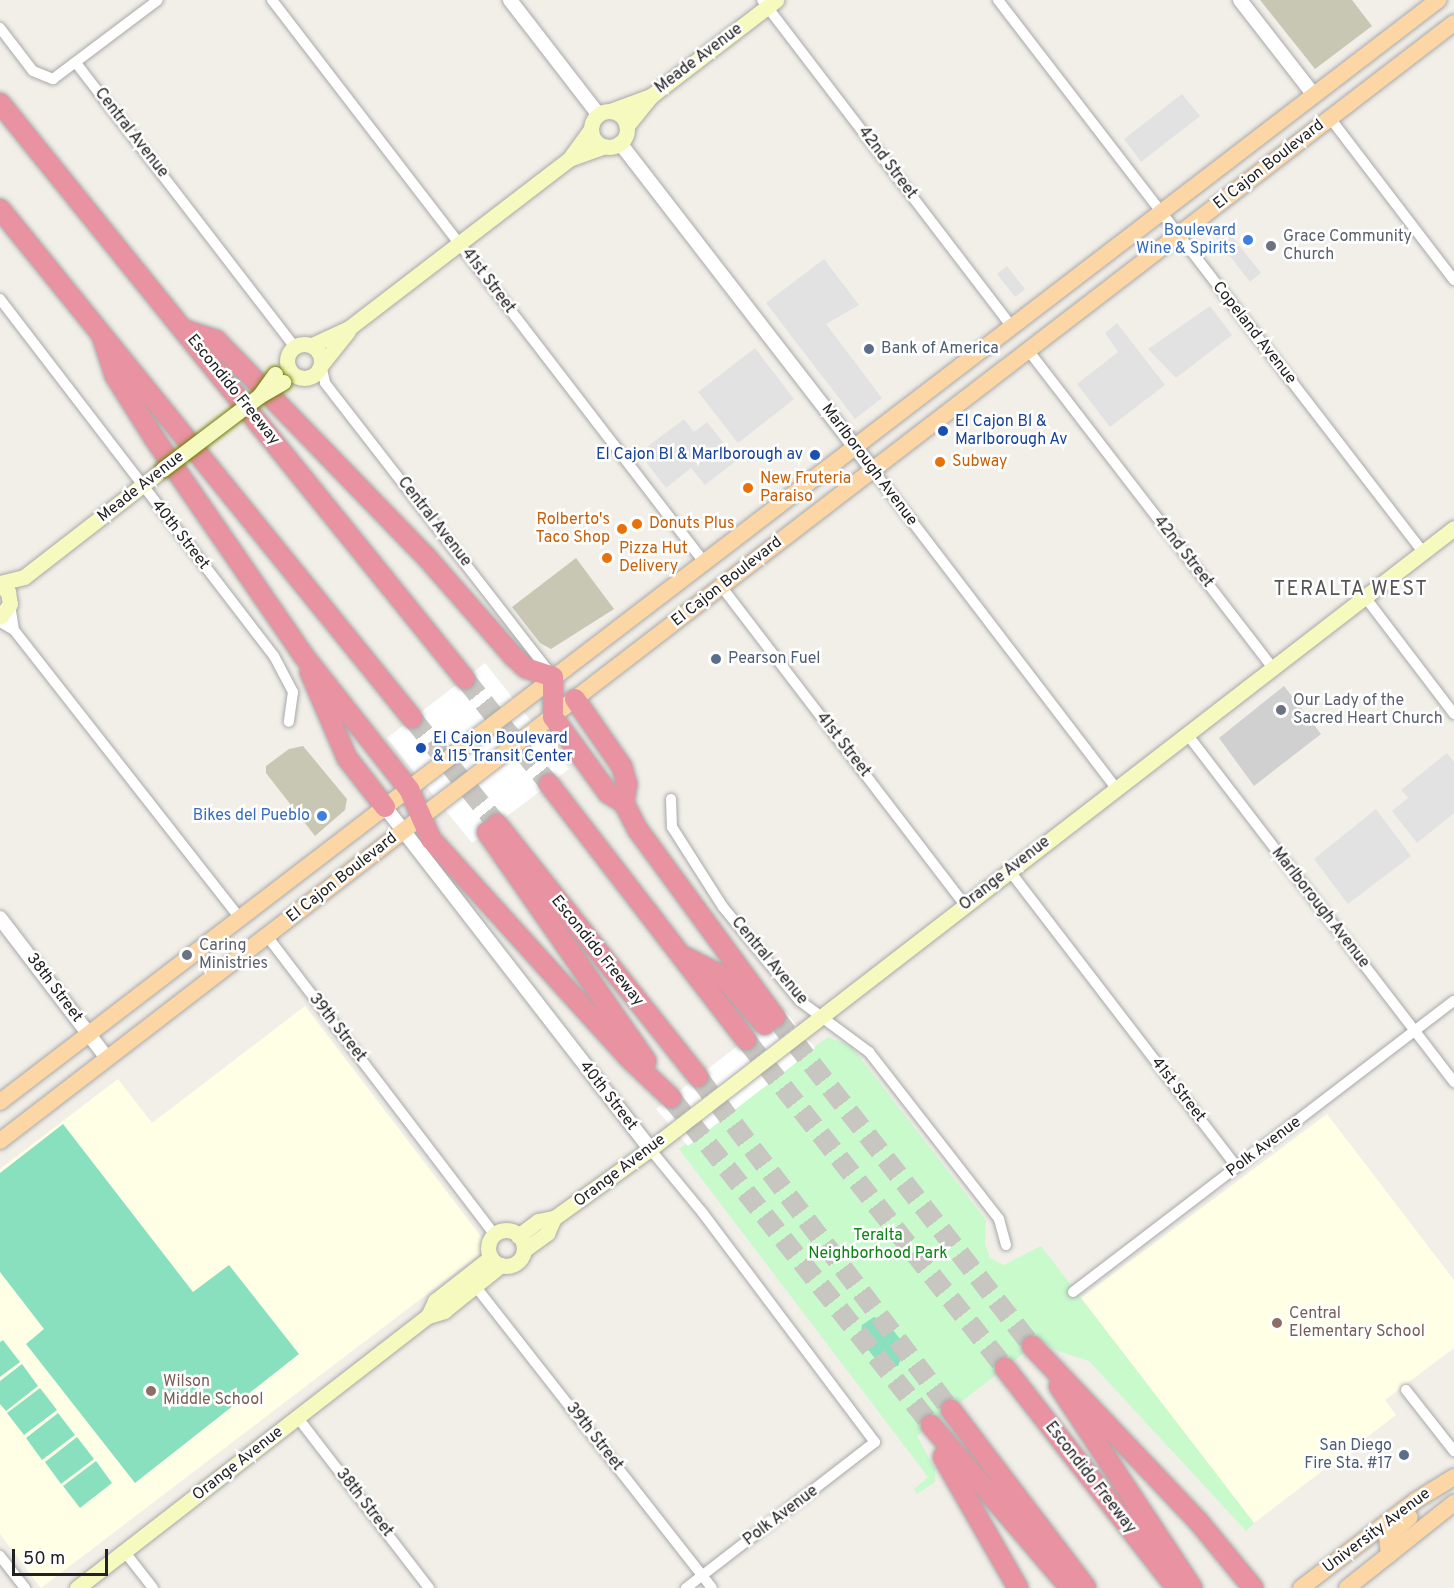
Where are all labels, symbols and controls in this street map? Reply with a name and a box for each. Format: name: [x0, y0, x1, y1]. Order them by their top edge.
street label: Meade Avenue: [651, 20, 747, 98]
street label: Central Avenue: [90, 84, 172, 182]
street label: El Cajon Boulevard: [1210, 116, 1328, 214]
street label: 42nd Street: [854, 123, 920, 203]
place label: Boulevard Wine & Spirits: [1136, 221, 1236, 259]
place label: Grace Community Church: [1283, 227, 1412, 265]
marker: Boulevard Wine & Spirits: [1241, 233, 1255, 247]
marker: Grace Community Church: [1264, 239, 1278, 253]
street label: 41st Street: [457, 245, 519, 317]
street label: Copeland Avenue: [1208, 278, 1300, 388]
street label: Escondido Freeway: [183, 331, 283, 449]
place label: Bank of America: [881, 339, 999, 359]
marker: Bank of America: [862, 342, 876, 356]
street label: Marlborough Avenue: [817, 400, 921, 530]
place label: El Cajon Bl & Marlborough Av: [955, 412, 1068, 450]
marker: El Cajon Bl & Marlborough Av: [936, 424, 950, 438]
place label: El Cajon Bl & Marlborough av: [596, 445, 803, 465]
street label: Meade Avenue: [94, 447, 188, 527]
marker: El Cajon Bl & Marlborough av: [808, 448, 822, 462]
place label: Subway: [952, 452, 1008, 472]
marker: Subway: [933, 455, 947, 469]
place label: New Fruteria Paraiso: [760, 469, 851, 507]
street label: Central Avenue: [393, 473, 475, 571]
marker: New Fruteria Paraiso: [741, 481, 755, 495]
street label: 40th Street: [147, 496, 213, 574]
place label: Rolberto's Taco Shop: [536, 510, 610, 548]
street label: 42nd Street: [1149, 512, 1217, 592]
place label: Donuts Plus: [649, 514, 735, 534]
marker: Donuts Plus: [630, 517, 644, 531]
marker: Rolberto's Taco Shop: [615, 522, 629, 536]
street label: El Cajon Boulevard: [668, 533, 786, 631]
place label: Pizza Hut Delivery: [619, 539, 688, 577]
marker: Pizza Hut Delivery: [600, 551, 614, 565]
district label: TERALTA WEST: [1273, 578, 1429, 602]
place label: Pearson Fuel: [728, 649, 820, 669]
marker: Pearson Fuel: [709, 652, 723, 666]
place label: Our Lady of the Sacred Heart Church: [1293, 691, 1443, 729]
marker: Our Lady of the Sacred Heart Church: [1274, 703, 1288, 717]
street label: 41st Street: [812, 709, 874, 781]
place label: El Cajon Boulevard & I15 Transit Center: [433, 729, 573, 767]
marker: El Cajon Boulevard & I15 Transit Center: [414, 741, 428, 755]
place label: Bikes del Pueblo: [193, 806, 310, 826]
marker: Bikes del Pueblo: [315, 809, 329, 823]
street label: El Cajon Boulevard: [283, 829, 401, 927]
street label: Orange Avenue: [956, 832, 1054, 916]
street label: Marlborough Avenue: [1267, 844, 1373, 972]
street label: Escondido Freeway: [547, 892, 647, 1010]
street label: Central Avenue: [727, 913, 811, 1009]
place label: Caring Ministries: [199, 936, 268, 974]
marker: Caring Ministries: [180, 948, 194, 962]
street label: 38th Street: [22, 950, 86, 1026]
street label: 39th Street: [304, 990, 370, 1066]
street label: 41st Street: [1147, 1054, 1209, 1126]
street label: 40th Street: [575, 1057, 641, 1135]
street label: Polk Avenue: [1223, 1113, 1305, 1181]
street label: Orange Avenue: [570, 1130, 670, 1212]
park label: Teralta Neighborhood Park: [808, 1226, 948, 1264]
place label: Central Elementary School: [1289, 1304, 1425, 1342]
marker: Central Elementary School: [1270, 1316, 1284, 1330]
place label: Wilson Middle School: [163, 1372, 263, 1410]
marker: Wilson Middle School: [144, 1384, 158, 1398]
street label: 39th Street: [561, 1399, 627, 1475]
street label: Escondido Freeway: [1040, 1418, 1140, 1538]
street label: Orange Avenue: [189, 1422, 287, 1506]
place label: San Diego Fire Sta. #17: [1304, 1436, 1392, 1474]
marker: San Diego Fire Sta. #17: [1397, 1448, 1411, 1462]
street label: 38th Street: [331, 1465, 397, 1541]
street label: Polk Avenue: [740, 1482, 822, 1550]
street label: University Avenue: [1319, 1484, 1435, 1578]
scale bar: [15, 1537, 111, 1575]
text: 50 m: [23, 1548, 65, 1571]

